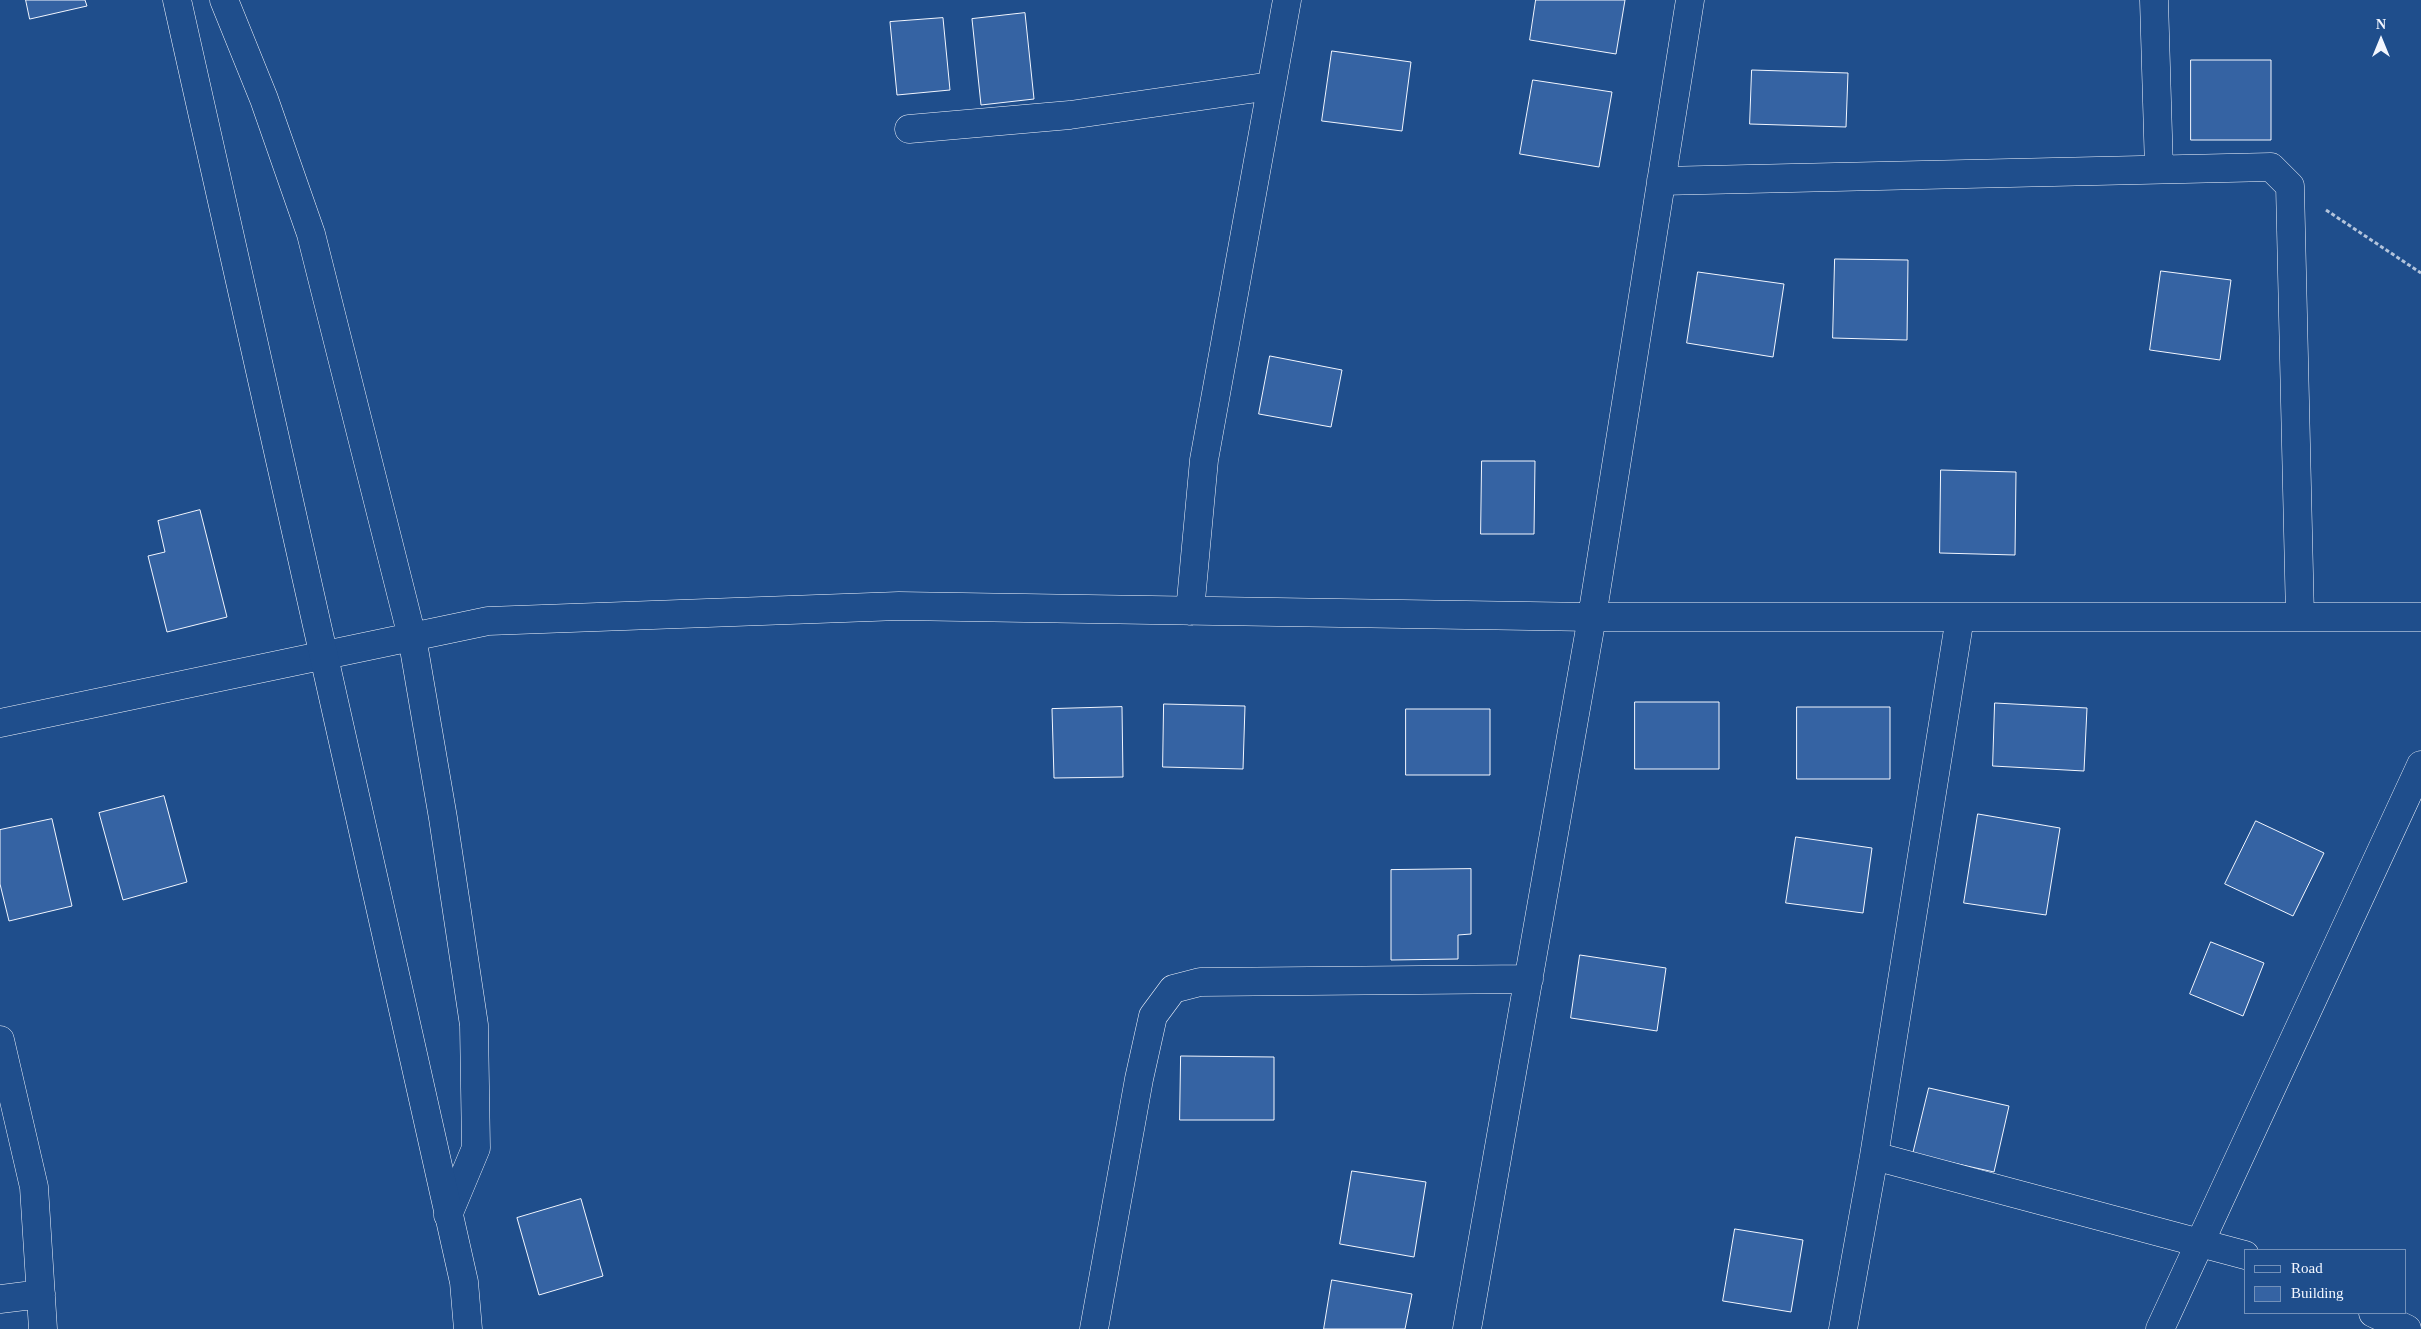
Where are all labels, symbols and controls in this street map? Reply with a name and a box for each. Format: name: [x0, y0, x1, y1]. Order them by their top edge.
north arrow: [2356, 15, 2406, 65]
text: N: [2376, 17, 2386, 32]
legend: [2244, 1249, 2406, 1314]
text: Road: [2291, 1260, 2323, 1276]
text: Building: [2291, 1285, 2344, 1301]

